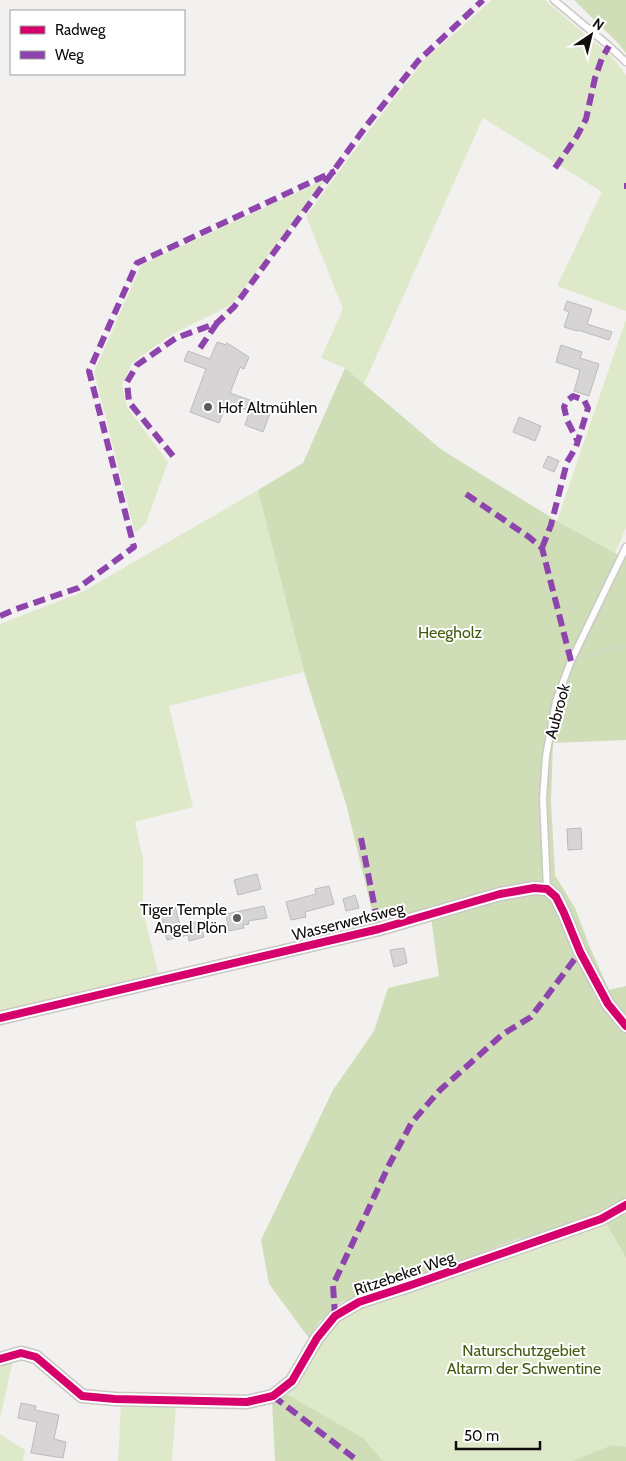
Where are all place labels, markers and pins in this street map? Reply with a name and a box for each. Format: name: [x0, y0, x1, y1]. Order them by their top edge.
place label: Hof Altmühlen: [218, 398, 317, 417]
marker: Hof Altmühlen: [202, 401, 214, 413]
place label: Tiger Temple Angel Plön: [140, 900, 227, 937]
marker: Tiger Temple Angel Plön: [231, 912, 243, 924]

